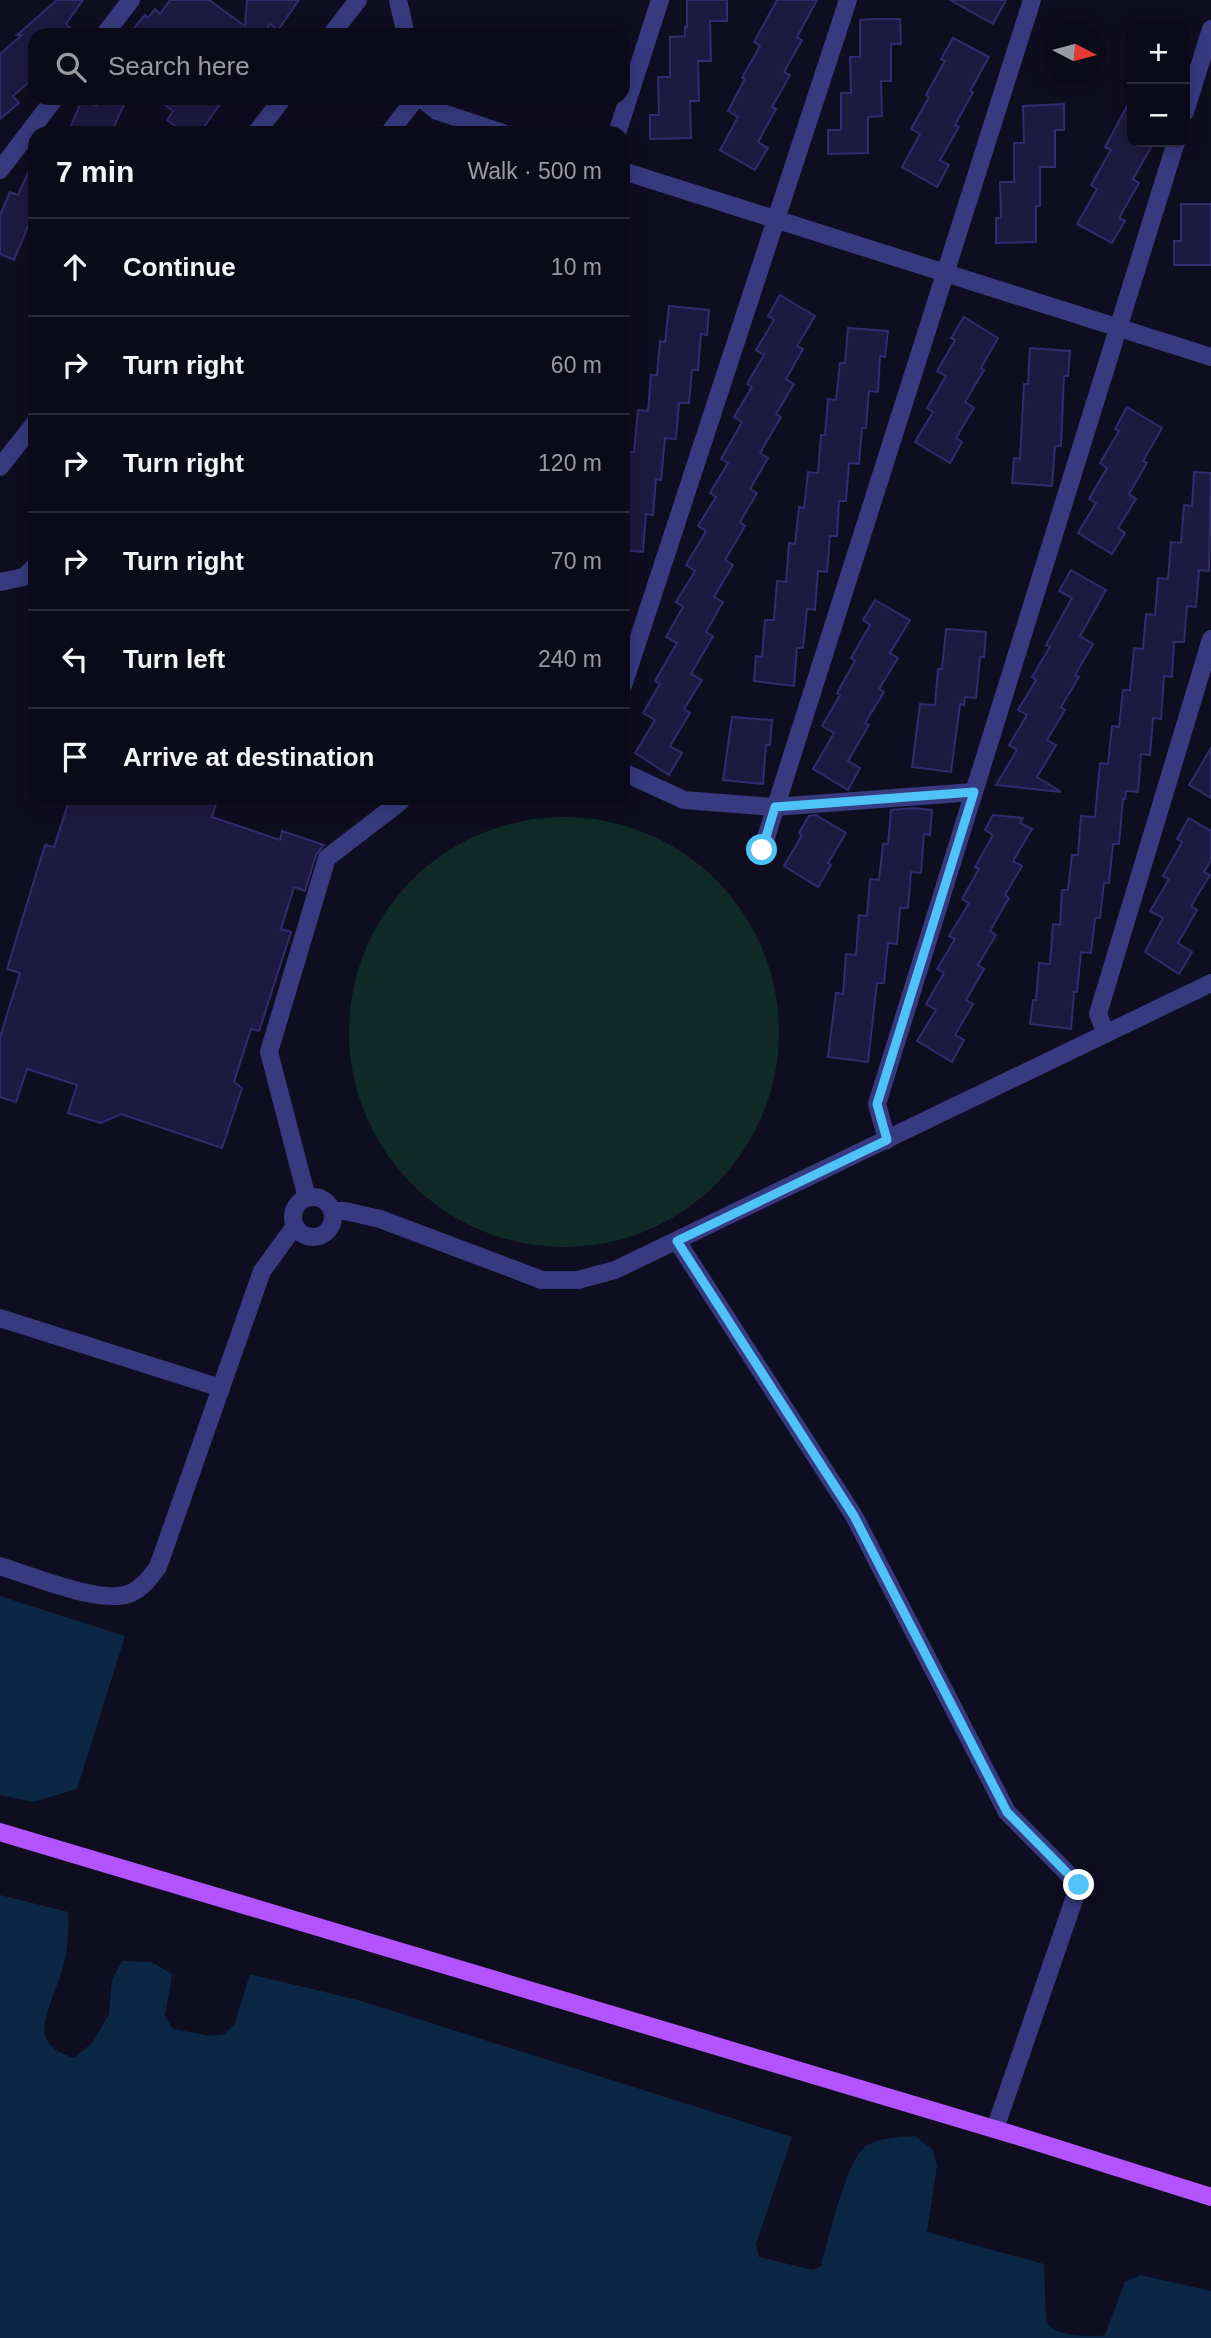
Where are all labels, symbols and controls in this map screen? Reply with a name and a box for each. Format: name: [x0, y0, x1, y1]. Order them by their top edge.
north arrow: [1043, 21, 1106, 84]
map controls: [1127, 21, 1190, 147]
button: +: [1127, 21, 1190, 84]
search box: [28, 28, 630, 105]
icon: search: [52, 48, 90, 86]
text: Search here: [108, 51, 250, 81]
button: −: [1127, 84, 1190, 147]
text: 7 min: [56, 155, 134, 188]
text: Walk · 500 m: [467, 158, 602, 184]
icon: ahead: [56, 248, 94, 286]
text: Continue: [123, 252, 236, 282]
text: 10 m: [551, 254, 602, 280]
icon: right: [56, 346, 94, 384]
text: Turn right: [123, 350, 244, 380]
text: 60 m: [551, 352, 602, 378]
icon: right: [56, 444, 94, 482]
text: Turn right: [123, 448, 244, 478]
text: 120 m: [538, 450, 602, 476]
icon: right: [56, 542, 94, 580]
text: Turn right: [123, 546, 244, 576]
text: 70 m: [551, 548, 602, 574]
icon: left: [56, 640, 94, 678]
text: Turn left: [123, 644, 225, 674]
text: 240 m: [538, 646, 602, 672]
icon: arrive: [56, 738, 94, 776]
text: Arrive at destination: [123, 742, 374, 772]
route start: [746, 834, 777, 865]
route end: [1063, 1869, 1094, 1900]

